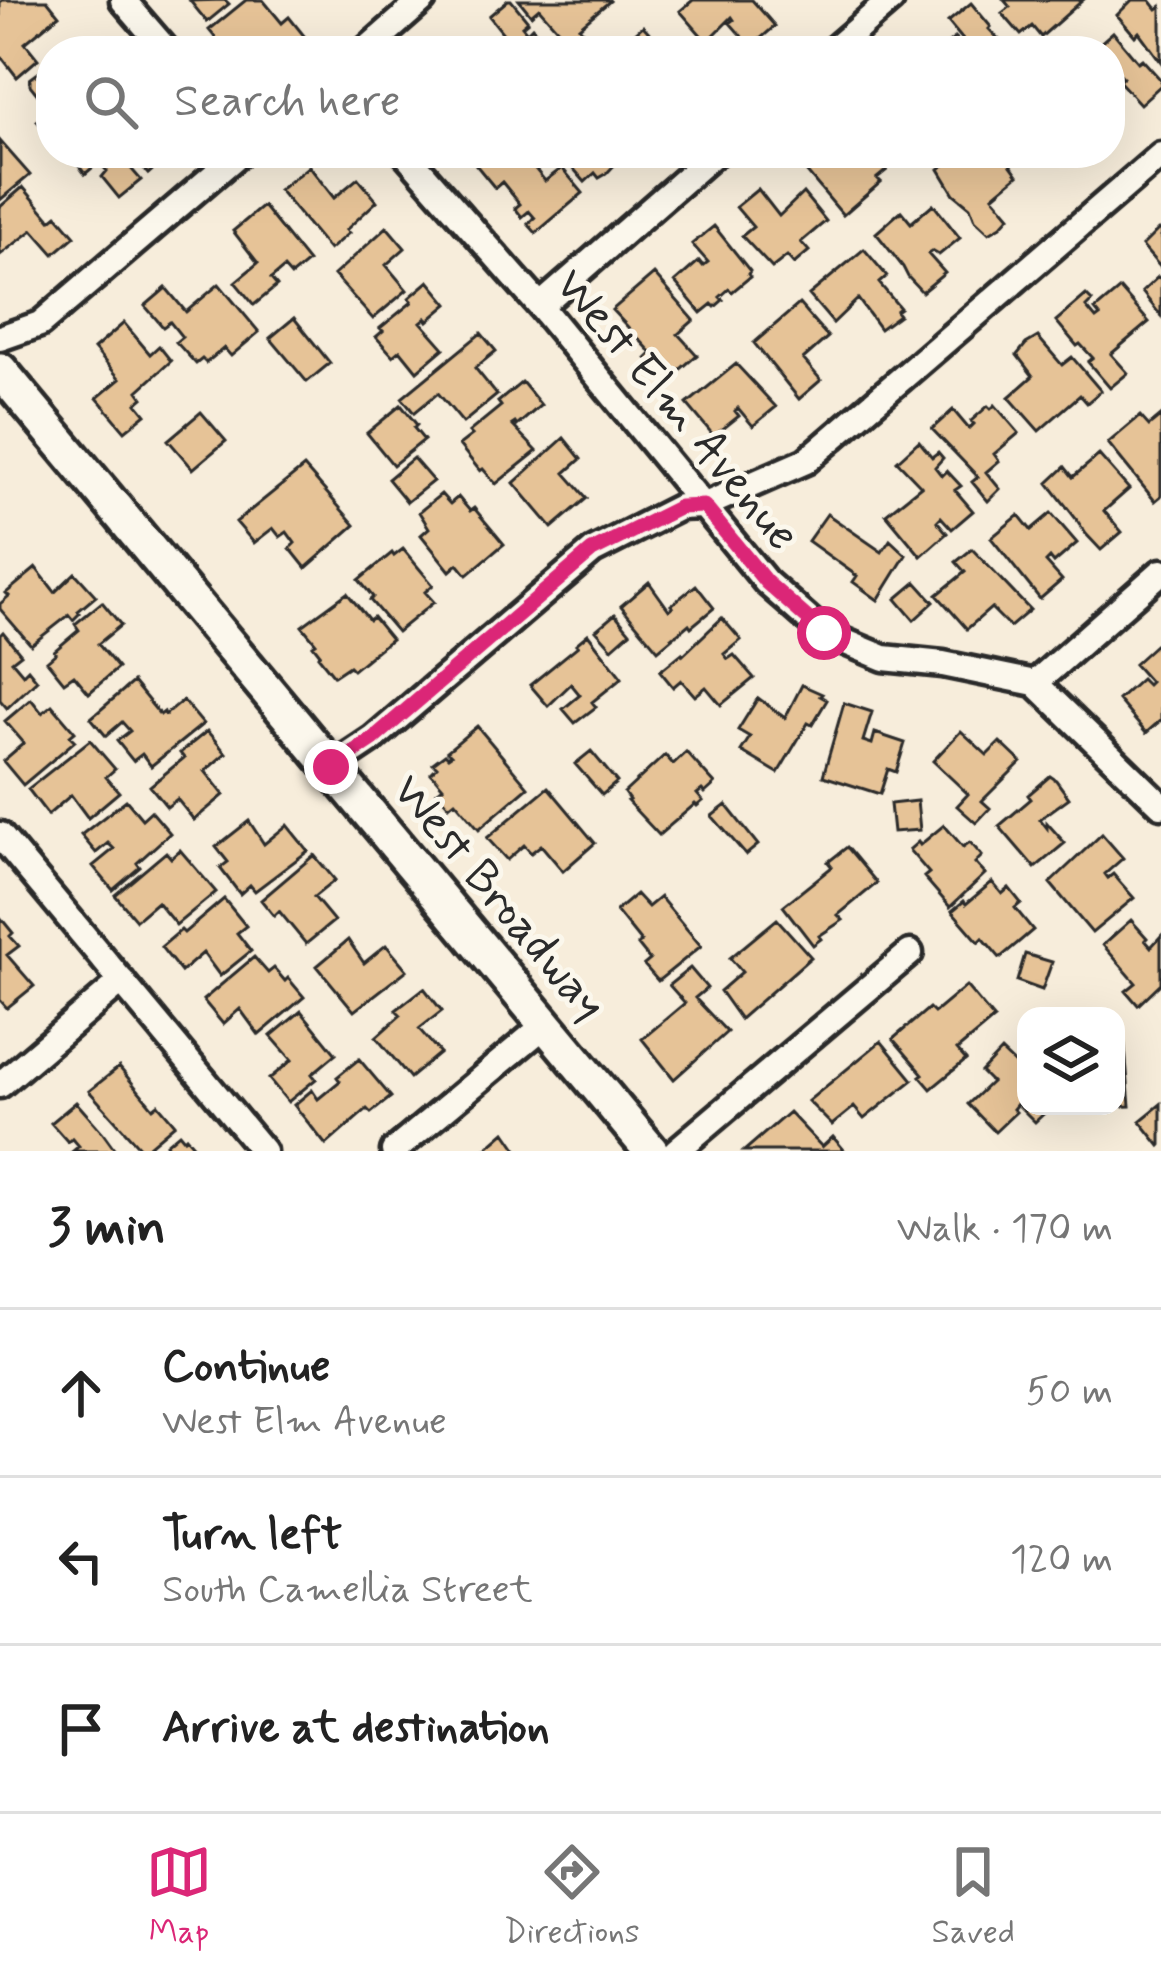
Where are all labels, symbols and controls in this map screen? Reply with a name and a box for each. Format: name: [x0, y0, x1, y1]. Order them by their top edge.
search box: [36, 36, 1125, 168]
icon: search: [78, 69, 144, 135]
text: Search here: [174, 73, 401, 132]
street label: West Elm Avenue: [540, 256, 813, 565]
route start: [797, 606, 851, 660]
route end: [304, 740, 358, 794]
street label: West Broadway: [377, 762, 620, 1035]
map controls: [1017, 1007, 1125, 1115]
button: layers: [1017, 1007, 1125, 1115]
text: 3 min: [48, 1196, 166, 1262]
text: Walk · 170 m: [897, 1204, 1113, 1255]
text: Continue: [162, 1338, 330, 1397]
icon: ahead: [48, 1360, 114, 1426]
text: 50 m: [1026, 1367, 1113, 1418]
text: West Elm Avenue: [162, 1397, 447, 1448]
text: Turn left: [162, 1506, 342, 1565]
icon: left: [48, 1528, 114, 1594]
text: 120 m: [1010, 1535, 1113, 1586]
text: South Camellia Street: [162, 1565, 533, 1616]
icon: arrive: [48, 1696, 114, 1762]
text: Arrive at destination: [162, 1699, 550, 1758]
tab: Map: [146, 1839, 212, 1955]
tab: Directions: [504, 1839, 640, 1955]
tab: Saved: [932, 1839, 1015, 1955]

